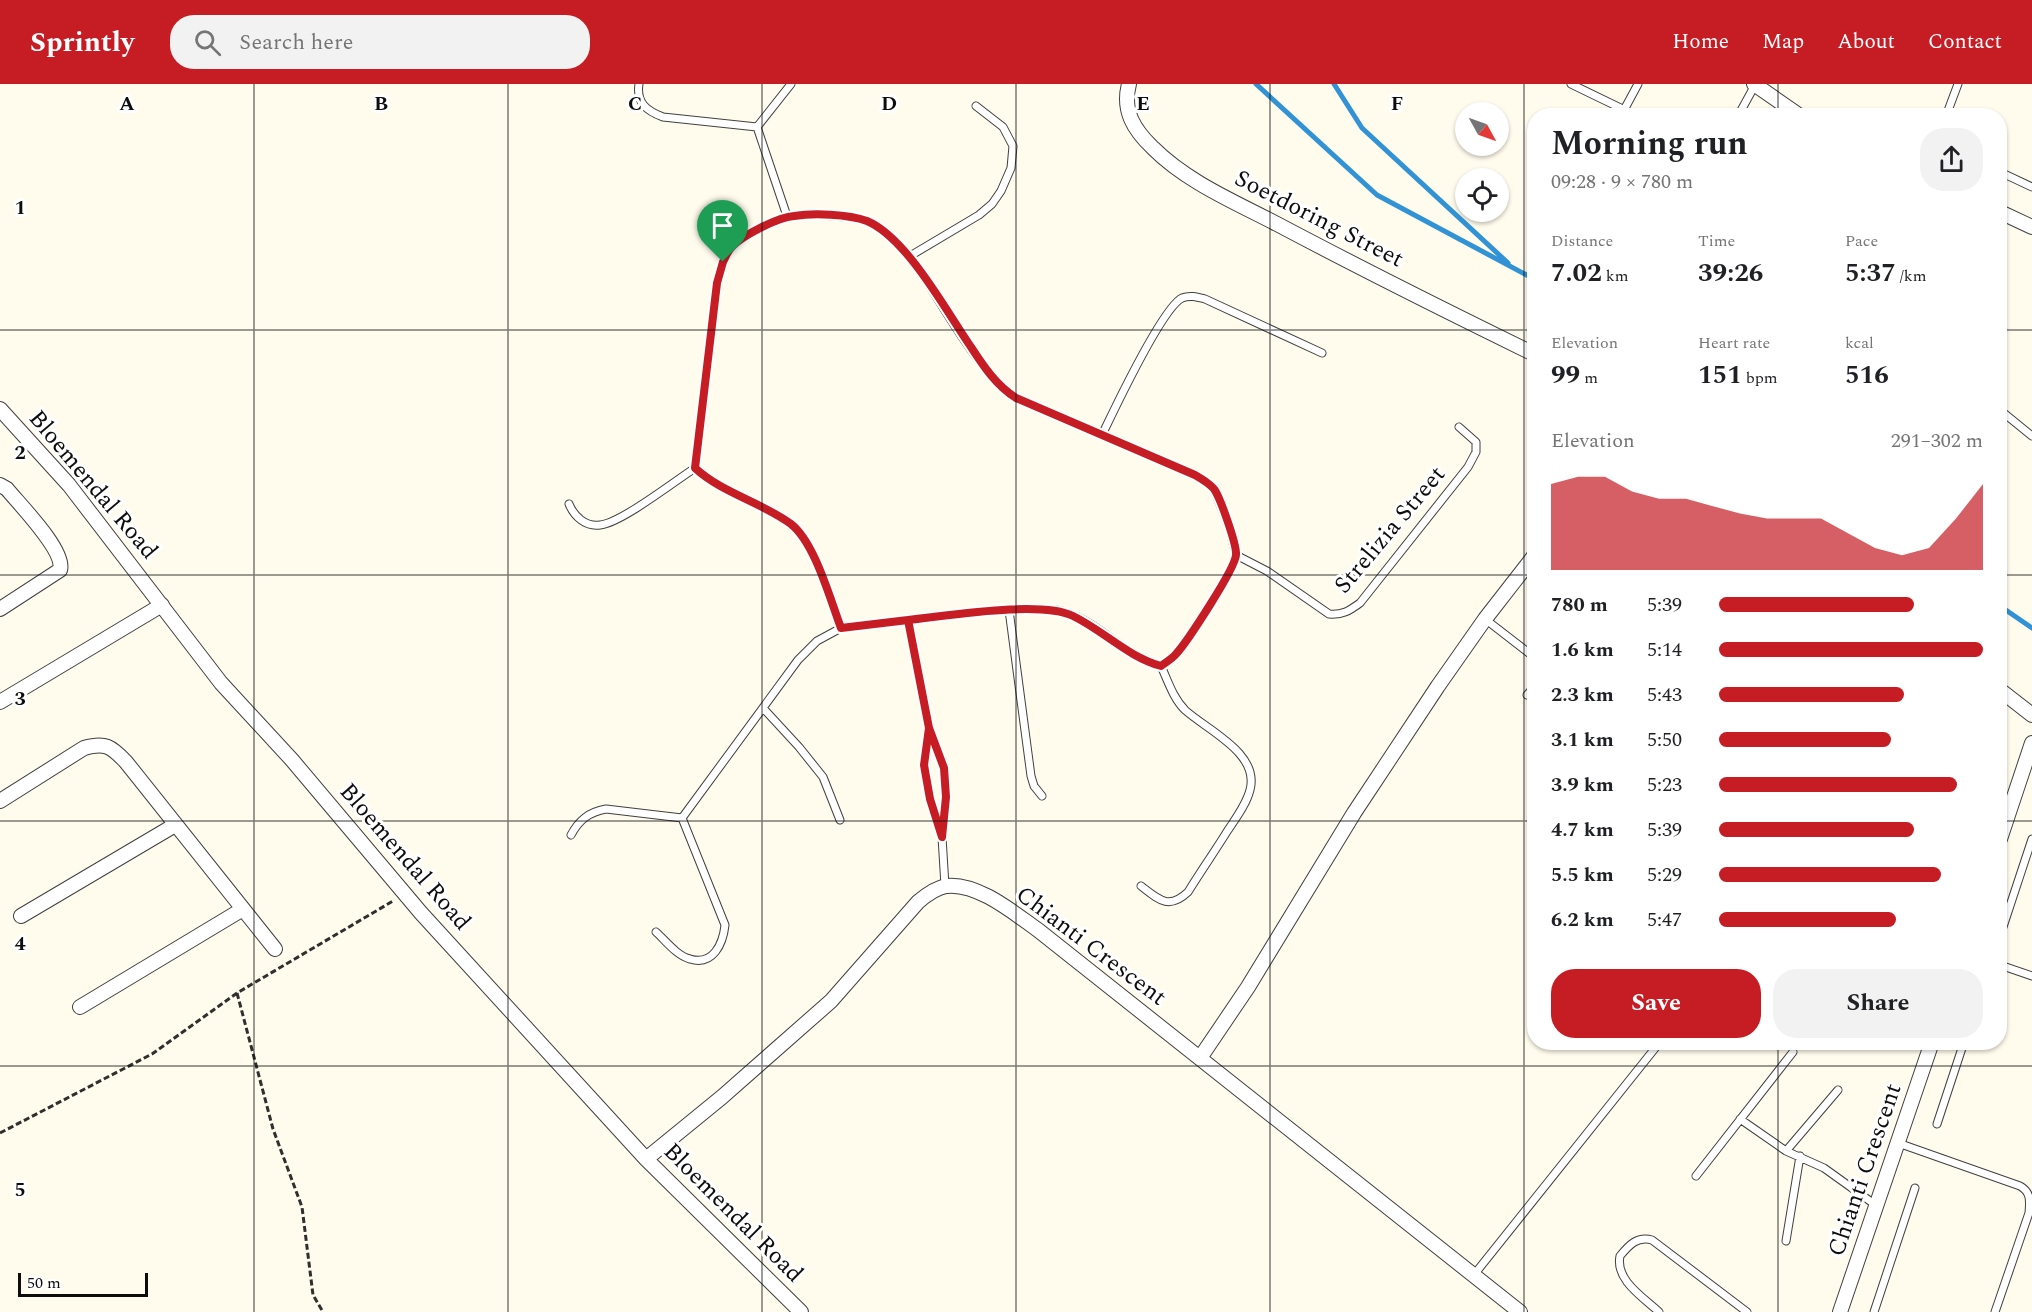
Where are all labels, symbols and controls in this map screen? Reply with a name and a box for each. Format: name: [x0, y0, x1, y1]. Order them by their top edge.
search box: [170, 15, 590, 69]
text: Sprintly: [30, 21, 134, 64]
icon: search: [191, 26, 224, 59]
text: Search here: [239, 26, 353, 59]
text: Home: [1672, 26, 1729, 58]
text: Map: [1762, 26, 1804, 58]
text: About: [1837, 26, 1895, 58]
text: Contact: [1928, 26, 2002, 58]
text: A: [119, 89, 135, 119]
text: B: [374, 89, 388, 119]
text: C: [628, 89, 642, 119]
text: D: [881, 89, 897, 119]
text: E: [1136, 89, 1150, 119]
text: F: [1391, 89, 1403, 119]
north arrow: [1455, 102, 1509, 156]
map controls: [1455, 102, 1509, 222]
text: Morning run: [1551, 119, 1748, 169]
button: share: [1920, 128, 1983, 191]
street label: Soetdoring Street: [1228, 161, 1410, 277]
text: 09:28 · 9 × 780 m: [1551, 167, 1693, 197]
button: locate: [1455, 168, 1509, 222]
text: 1: [14, 193, 26, 223]
pin: [697, 200, 748, 262]
icon: arrive: [706, 209, 739, 242]
text: Distance: [1551, 229, 1613, 253]
text: Time: [1698, 229, 1735, 253]
text: Pace: [1845, 229, 1878, 253]
text: 7.02: [1551, 253, 1602, 293]
text: 39:26: [1698, 253, 1763, 293]
text: 5:37: [1845, 253, 1896, 293]
text: km: [1602, 264, 1628, 288]
text: /km: [1896, 264, 1926, 288]
text: Elevation: [1551, 331, 1618, 355]
text: Heart rate: [1698, 331, 1770, 355]
text: kcal: [1845, 331, 1874, 355]
text: 99: [1551, 355, 1580, 395]
text: 151: [1698, 355, 1742, 395]
text: 516: [1845, 355, 1889, 395]
text: m: [1580, 366, 1598, 390]
text: bpm: [1742, 366, 1778, 390]
street label: Bloemendal Road: [20, 402, 166, 568]
text: Elevation: [1551, 426, 1635, 456]
text: 291–302 m: [1891, 426, 1983, 456]
text: 2: [14, 438, 26, 468]
street label: Strelizia Street: [1326, 458, 1454, 602]
text: 780 m: [1551, 590, 1608, 620]
text: 5:39: [1647, 590, 1682, 620]
text: 1.6 km: [1551, 635, 1614, 665]
text: 5:14: [1647, 635, 1682, 665]
text: 2.3 km: [1551, 680, 1614, 710]
text: 5:43: [1647, 680, 1682, 710]
text: 3: [14, 684, 26, 714]
text: 3.1 km: [1551, 725, 1614, 755]
text: 5:50: [1647, 725, 1682, 755]
text: 3.9 km: [1551, 770, 1614, 800]
text: 5:23: [1647, 770, 1682, 800]
street label: Bloemendal Road: [330, 775, 480, 939]
text: 4.7 km: [1551, 815, 1614, 845]
text: 5:39: [1647, 815, 1682, 845]
text: 5.5 km: [1551, 860, 1614, 890]
text: 5:29: [1647, 860, 1682, 890]
street label: Chianti Crescent: [1008, 877, 1174, 1015]
text: 6.2 km: [1551, 905, 1614, 935]
text: 5:47: [1647, 905, 1682, 935]
text: 4: [14, 929, 26, 959]
button: Save: [1551, 969, 1761, 1038]
button: Share: [1773, 969, 1983, 1038]
street label: Chianti Crescent: [1819, 1079, 1911, 1261]
street label: Bloemendal Road: [655, 1135, 811, 1291]
text: 5: [14, 1175, 26, 1205]
scale bar: [18, 1270, 148, 1298]
text: 50 m: [27, 1271, 61, 1295]

